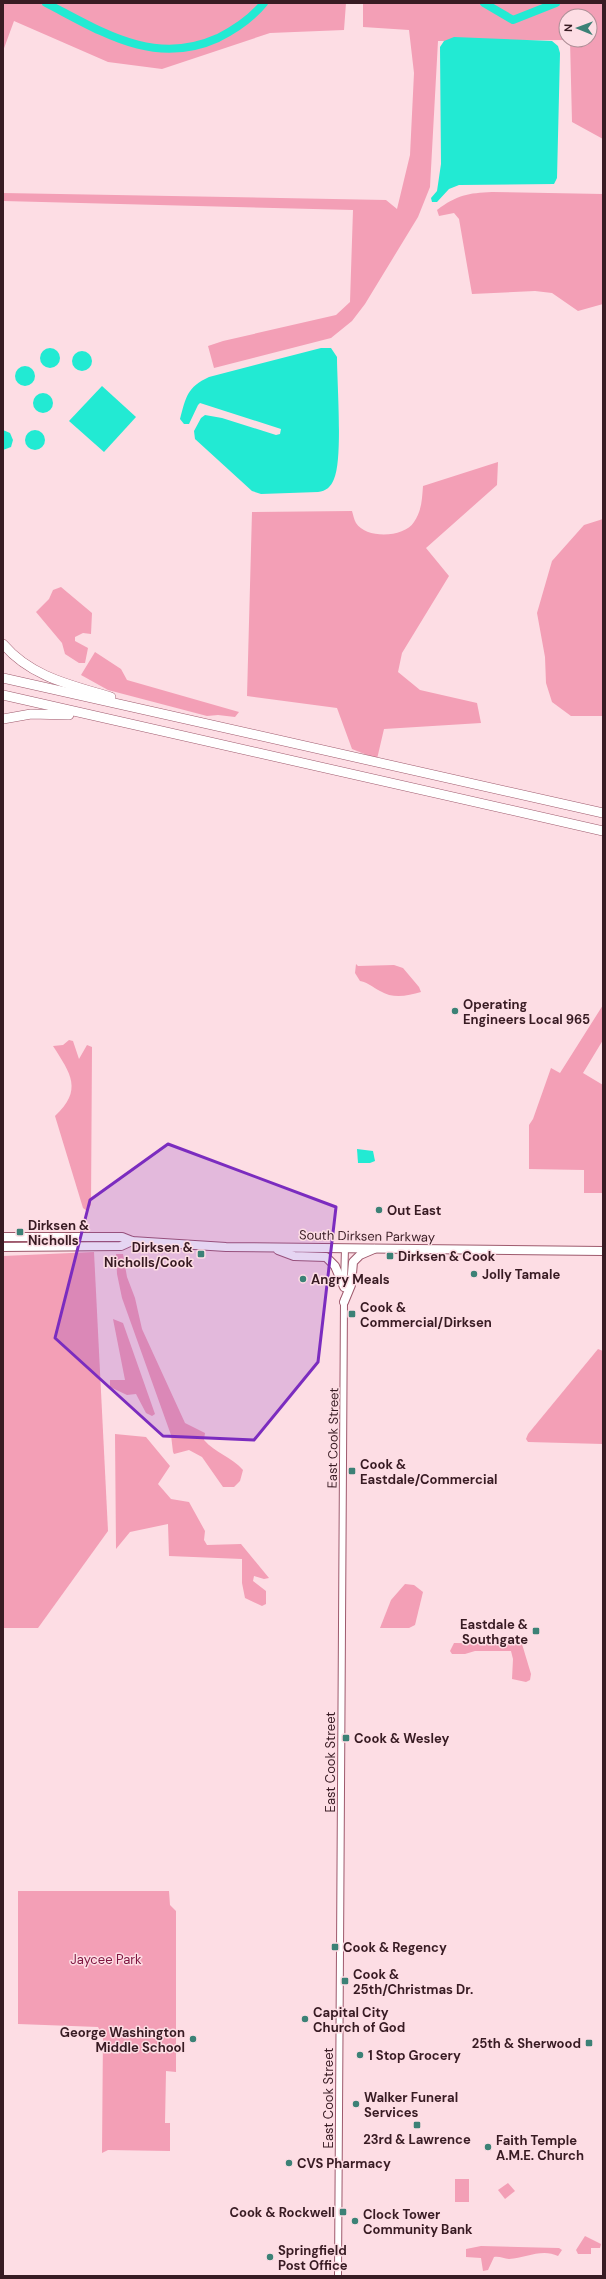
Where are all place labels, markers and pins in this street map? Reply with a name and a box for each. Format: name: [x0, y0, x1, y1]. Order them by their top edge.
place label: Operating Engineers Local 965: [463, 996, 590, 1028]
marker: Operating Engineers Local 965: [450, 1006, 460, 1016]
place label: Out East: [387, 1202, 441, 1219]
marker: Out East: [374, 1205, 384, 1215]
place label: Dirksen & Nicholls: [28, 1217, 89, 1249]
marker: Dirksen & Nicholls: [15, 1227, 25, 1237]
place label: Dirksen & Nicholls/Cook: [104, 1239, 193, 1271]
place label: Dirksen & Cook: [398, 1248, 496, 1265]
marker: Dirksen & Nicholls/Cook: [196, 1249, 206, 1259]
marker: Dirksen & Cook: [385, 1251, 395, 1261]
place label: Jolly Tamale: [482, 1266, 560, 1283]
marker: Jolly Tamale: [469, 1269, 479, 1279]
place label: Angry Meals: [311, 1271, 390, 1288]
marker: Angry Meals: [298, 1274, 308, 1284]
place label: Cook & Commercial/Dirksen: [360, 1299, 492, 1331]
marker: Cook & Commercial/Dirksen: [347, 1309, 357, 1319]
place label: Cook & Eastdale/Commercial: [360, 1456, 498, 1488]
marker: Cook & Eastdale/Commercial: [347, 1466, 357, 1476]
place label: Eastdale & Southgate: [460, 1616, 528, 1648]
marker: Eastdale & Southgate: [531, 1626, 541, 1636]
place label: Cook & Wesley: [354, 1730, 449, 1747]
marker: Cook & Wesley: [341, 1733, 351, 1743]
place label: Cook & Regency: [343, 1939, 447, 1956]
marker: Cook & Regency: [330, 1942, 340, 1952]
place label: Cook & 25th/Christmas Dr.: [353, 1966, 473, 1998]
marker: Cook & 25th/Christmas Dr.: [340, 1976, 350, 1986]
place label: Capital City Church of God: [313, 2004, 405, 2036]
marker: Capital City Church of God: [300, 2014, 310, 2024]
place label: George Washington Middle School: [60, 2024, 185, 2056]
marker: George Washington Middle School: [188, 2034, 198, 2044]
place label: 25th & Sherwood: [472, 2035, 581, 2052]
marker: 25th & Sherwood: [584, 2038, 594, 2048]
place label: 1 Stop Grocery: [368, 2047, 461, 2064]
marker: 1 Stop Grocery: [355, 2050, 365, 2060]
place label: Walker Funeral Services: [364, 2089, 458, 2121]
marker: Walker Funeral Services: [351, 2099, 361, 2109]
marker: 23rd & Lawrence: [412, 2120, 422, 2130]
place label: 23rd & Lawrence: [363, 2131, 471, 2148]
place label: Faith Temple A.M.E. Church: [496, 2132, 584, 2164]
marker: Faith Temple A.M.E. Church: [483, 2142, 493, 2152]
place label: CVS Pharmacy: [297, 2155, 391, 2172]
marker: CVS Pharmacy: [284, 2158, 294, 2168]
place label: Cook & Rockwell: [229, 2204, 335, 2221]
place label: Clock Tower Community Bank: [363, 2206, 473, 2238]
marker: Cook & Rockwell: [338, 2207, 348, 2217]
marker: Clock Tower Community Bank: [350, 2216, 360, 2226]
place label: Springfield Post Office: [278, 2242, 348, 2274]
marker: Springfield Post Office: [265, 2252, 275, 2262]

